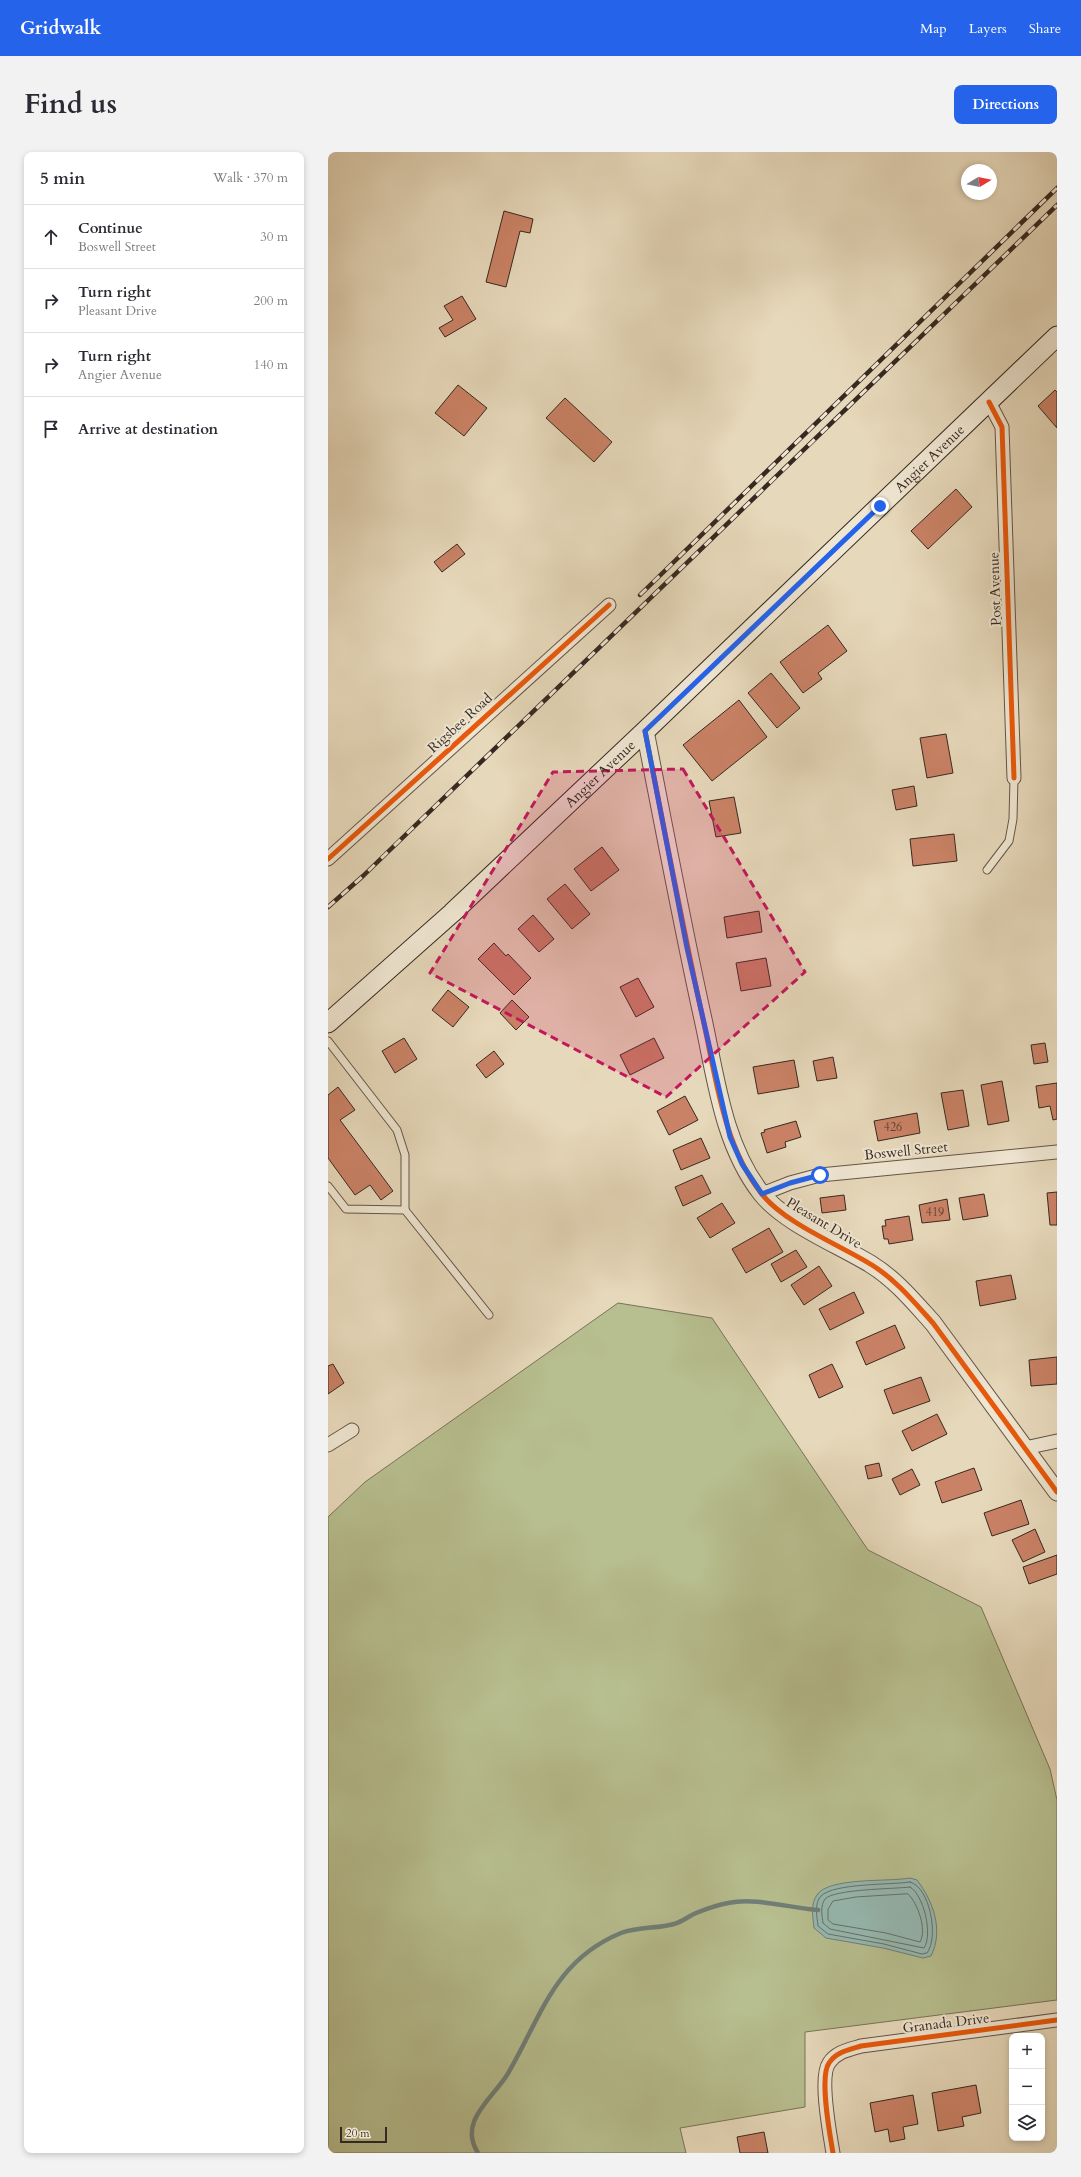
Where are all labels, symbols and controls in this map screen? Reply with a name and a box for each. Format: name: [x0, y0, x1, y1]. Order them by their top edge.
text: Gridwalk: [20, 15, 101, 41]
text: Map: [920, 19, 947, 38]
text: Layers: [969, 19, 1007, 38]
text: Share: [1029, 19, 1061, 38]
text: Find us: [24, 85, 117, 123]
button: Directions: [954, 85, 1057, 124]
north arrow: [961, 164, 997, 200]
text: 5 min: [40, 167, 85, 190]
text: Walk · 370 m: [213, 169, 288, 187]
text: Continue: [78, 218, 143, 238]
icon: ahead: [40, 226, 62, 248]
text: 30 m: [260, 228, 288, 246]
text: Boswell Street: [78, 238, 156, 256]
text: Turn right: [78, 282, 151, 302]
icon: right: [40, 290, 62, 312]
text: 200 m: [254, 292, 288, 310]
text: Pleasant Drive: [78, 302, 157, 320]
text: Turn right: [78, 346, 151, 366]
icon: right: [40, 354, 62, 376]
text: 140 m: [254, 356, 288, 374]
text: Angier Avenue: [78, 366, 162, 384]
icon: arrive: [40, 418, 62, 440]
text: Arrive at destination: [78, 419, 218, 439]
street label: Angier Avenue: [890, 420, 969, 496]
route end: [871, 497, 889, 515]
street label: Post Avenue: [984, 552, 1006, 626]
street label: Rigsbee Road: [424, 689, 497, 757]
street label: Angier Avenue: [560, 736, 639, 811]
house number: 426: [884, 1119, 902, 1135]
street label: Boswell Street: [863, 1137, 949, 1165]
route start: [811, 1166, 829, 1184]
street label: Pleasant Drive: [783, 1193, 865, 1253]
house number: 419: [926, 1204, 944, 1220]
street label: Granada Drive: [901, 2008, 991, 2038]
map controls: [1009, 2033, 1045, 2141]
button: +: [1009, 2033, 1045, 2069]
button: −: [1009, 2069, 1045, 2105]
button: layers: [1009, 2105, 1045, 2141]
scale bar: [340, 2125, 387, 2144]
text: 20 m: [346, 2126, 370, 2141]

